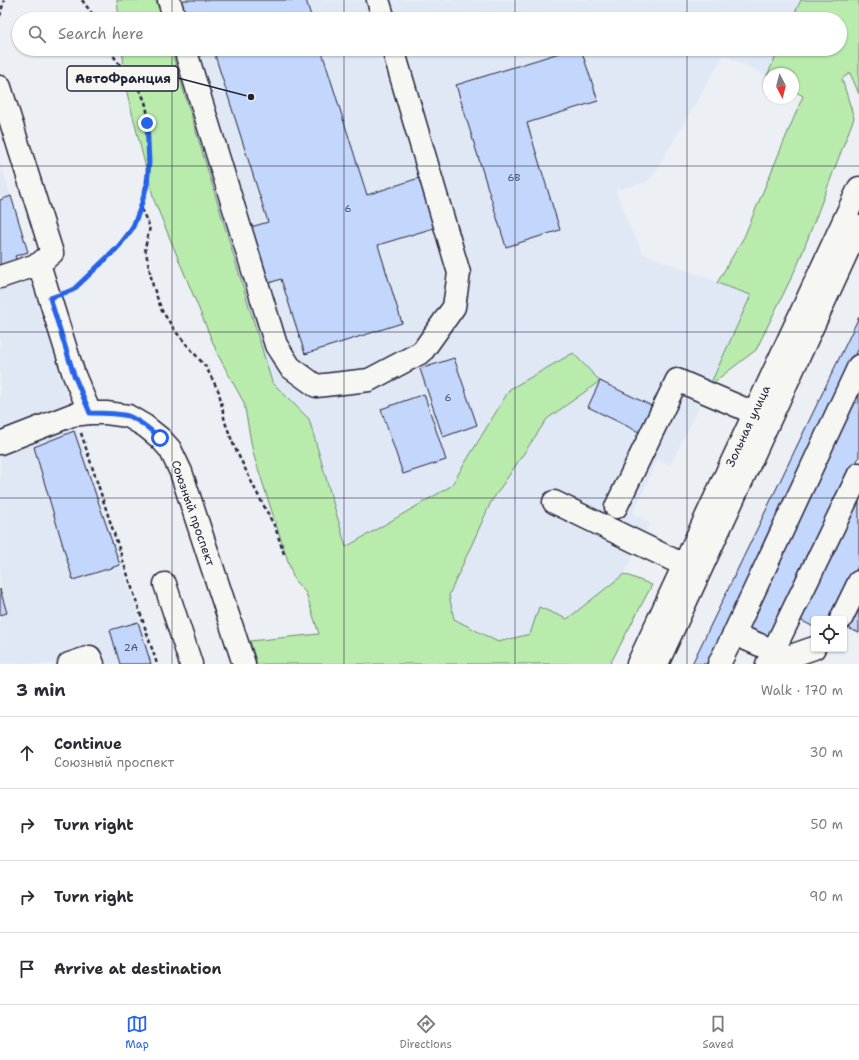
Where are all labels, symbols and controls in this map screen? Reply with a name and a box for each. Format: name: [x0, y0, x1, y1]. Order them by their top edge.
search box: [12, 12, 847, 56]
icon: search: [26, 23, 48, 45]
text: Search here: [58, 24, 144, 44]
callout: АвтоФранция: [67, 66, 178, 91]
north arrow: [763, 68, 799, 104]
text: АвтоФранция: [75, 70, 171, 87]
route end: [138, 114, 156, 132]
house number: 6В: [508, 171, 521, 184]
house number: 6: [345, 202, 352, 215]
street label: Зольная улица: [722, 382, 774, 469]
house number: 6: [445, 391, 452, 404]
route start: [151, 429, 169, 447]
street label: Союзный проспект: [167, 458, 219, 569]
map controls: [811, 616, 847, 652]
button: locate: [811, 616, 847, 652]
house number: 2А: [124, 641, 138, 654]
text: 3 min: [16, 679, 66, 701]
text: Walk · 170 m: [761, 682, 843, 699]
text: Continue: [54, 734, 122, 754]
icon: ahead: [16, 742, 38, 764]
text: 30 m: [809, 744, 843, 761]
text: Союзный проспект: [54, 754, 174, 771]
icon: right: [16, 814, 38, 836]
text: Turn right: [54, 815, 134, 835]
text: 50 m: [810, 816, 843, 833]
icon: right: [16, 886, 38, 908]
text: Turn right: [54, 887, 134, 907]
text: 90 m: [809, 888, 843, 905]
icon: arrive: [16, 958, 38, 980]
text: Arrive at destination: [54, 959, 222, 979]
tab: Map: [125, 1013, 149, 1052]
tab: Directions: [399, 1013, 452, 1052]
tab: Saved: [702, 1013, 734, 1052]

